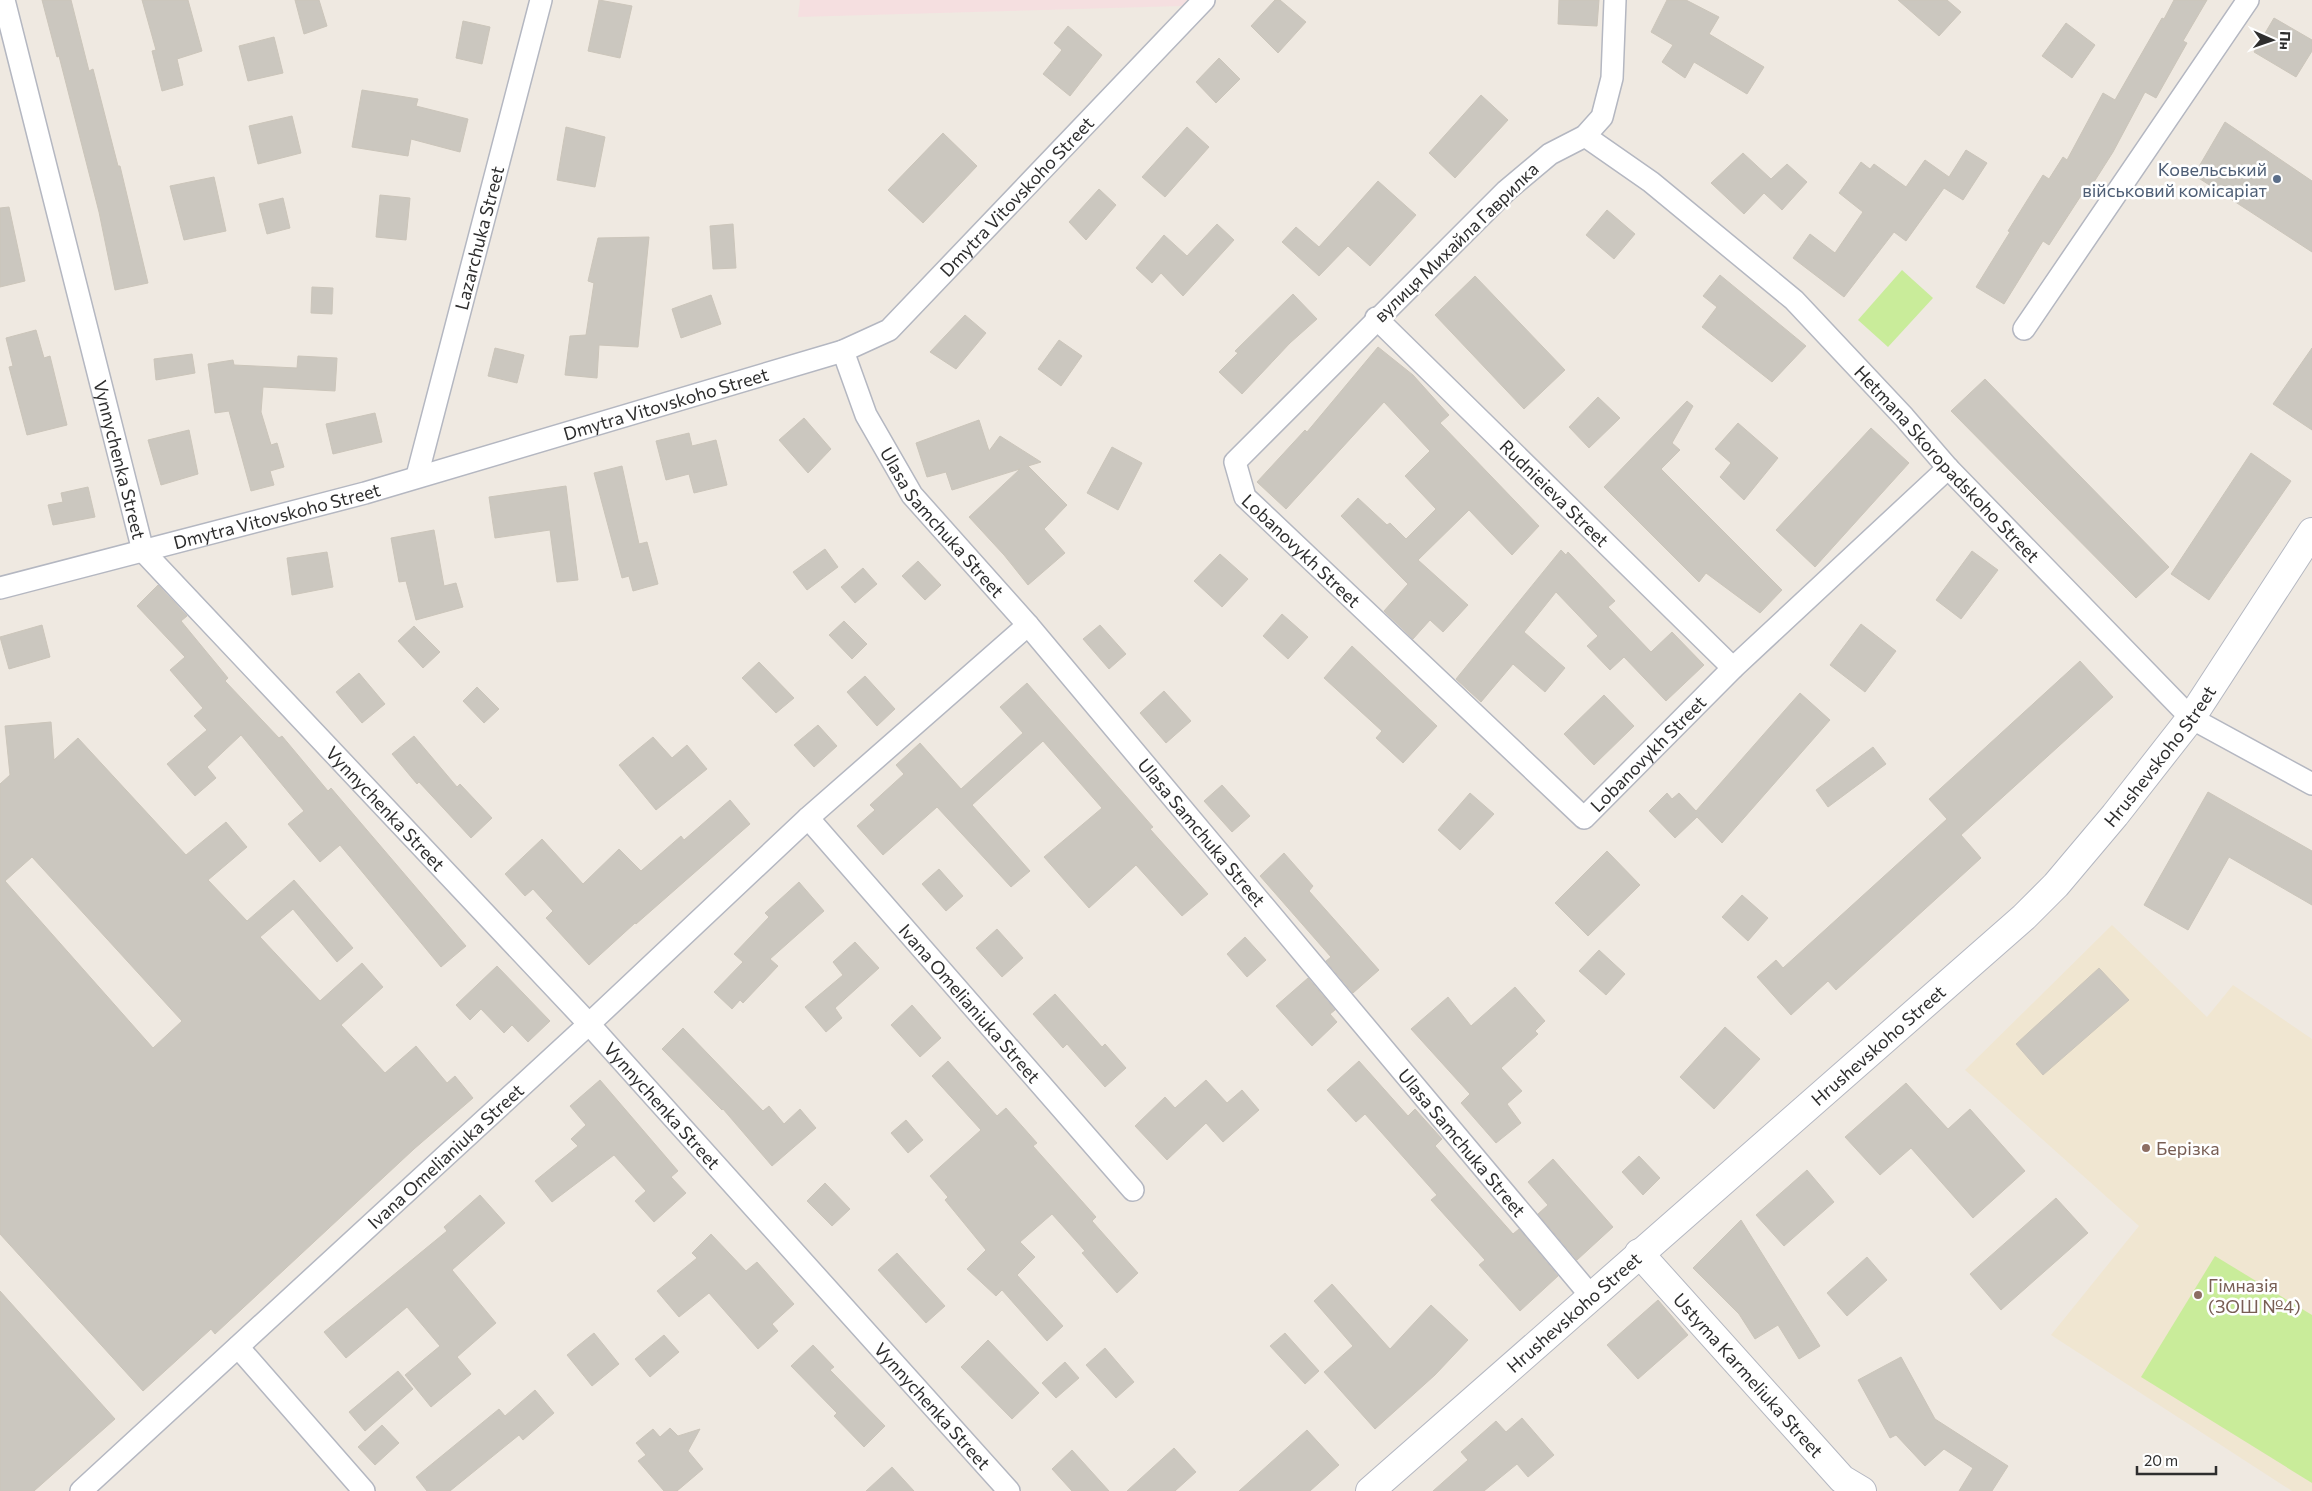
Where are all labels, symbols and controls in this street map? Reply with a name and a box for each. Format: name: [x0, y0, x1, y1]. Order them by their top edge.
north arrow: [2247, 15, 2297, 65]
text: Пн: [2277, 31, 2294, 50]
street label: Dmytra Vitovskoho Street: [935, 112, 1098, 281]
street label: вулиця Михайла Гаврилка: [1369, 158, 1543, 326]
place label: Ковельський військовий комісаріат: [2082, 158, 2268, 201]
street label: Lazarchuka Street: [450, 164, 508, 312]
marker: Ковельський військовий комісаріат: [2271, 173, 2283, 185]
street label: Hetmana Skoropadskoho Street: [1850, 361, 2044, 567]
street label: Dmytra Vitovskoho Street: [561, 363, 771, 445]
street label: Vynnychenka Street: [89, 378, 151, 541]
street label: Rudnieieva Street: [1496, 435, 1614, 551]
street label: Ulasa Samchuka Street: [876, 443, 1009, 602]
street label: Dmytra Vitovskoho Street: [171, 478, 383, 553]
street label: Lobanovykh Street: [1238, 489, 1365, 612]
street label: Hrushevskoho Street: [2099, 681, 2220, 831]
street label: Lobanovykh Street: [1586, 691, 1710, 816]
street label: Vynnychenka Street: [322, 741, 450, 875]
street label: Ulasa Samchuka Street: [1133, 754, 1270, 911]
street label: Ivana Omelianiuka Street: [894, 919, 1045, 1087]
street label: Hrushevskoho Street: [1806, 980, 1950, 1110]
street label: Vynnychenka Street: [600, 1037, 725, 1174]
street label: Ulasa Samchuka Street: [1394, 1064, 1531, 1221]
street label: Ivana Omelianiuka Street: [363, 1079, 528, 1233]
place label: Берізка: [2156, 1137, 2220, 1159]
marker: Берізка: [2140, 1142, 2152, 1154]
street label: Hrushevskoho Street: [1502, 1247, 1645, 1377]
place label: Гімназія (ЗОШ №4): [2208, 1274, 2301, 1317]
street label: Ustyma Karmeliuka Street: [1669, 1288, 1828, 1462]
marker: Гімназія (ЗОШ №4): [2192, 1289, 2204, 1301]
street label: Vynnychenka Street: [870, 1338, 995, 1474]
scale bar: [2137, 1444, 2216, 1476]
text: 20 m: [2144, 1451, 2178, 1469]

